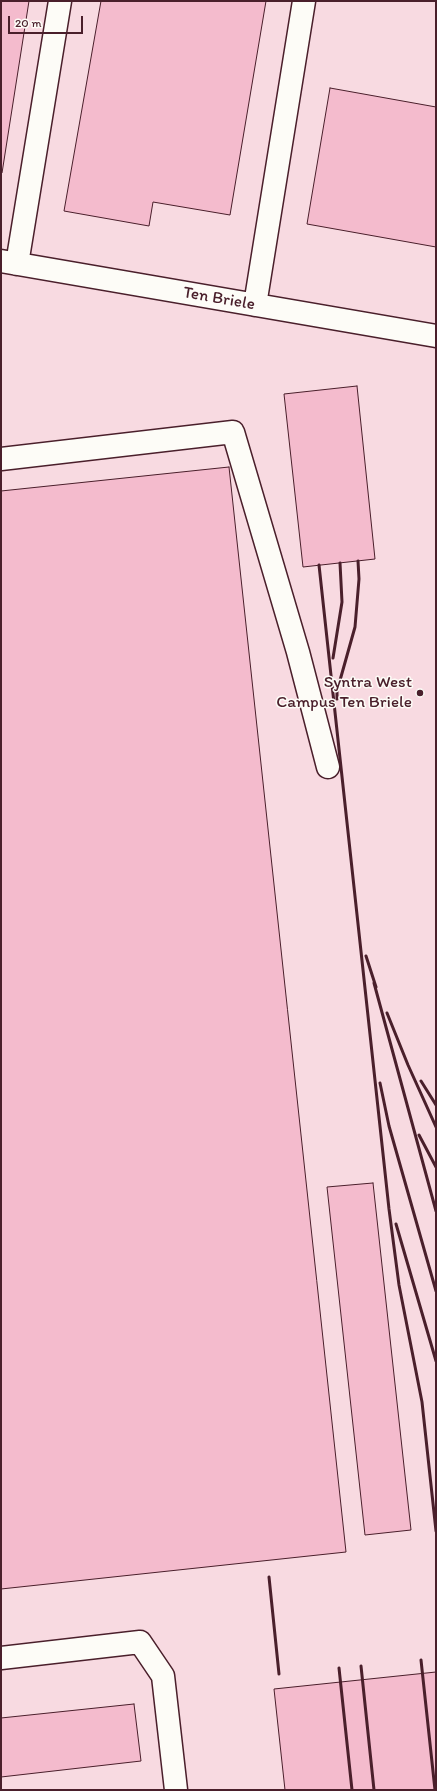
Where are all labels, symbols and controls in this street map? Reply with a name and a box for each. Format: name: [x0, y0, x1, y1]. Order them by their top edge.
scale bar: [10, 8, 85, 34]
text: 20 m: [15, 16, 42, 30]
street label: Ten Briele: [182, 283, 256, 315]
place label: Syntra West Campus Ten Briele: [276, 673, 412, 713]
marker: Syntra West Campus Ten Briele: [415, 688, 425, 698]

